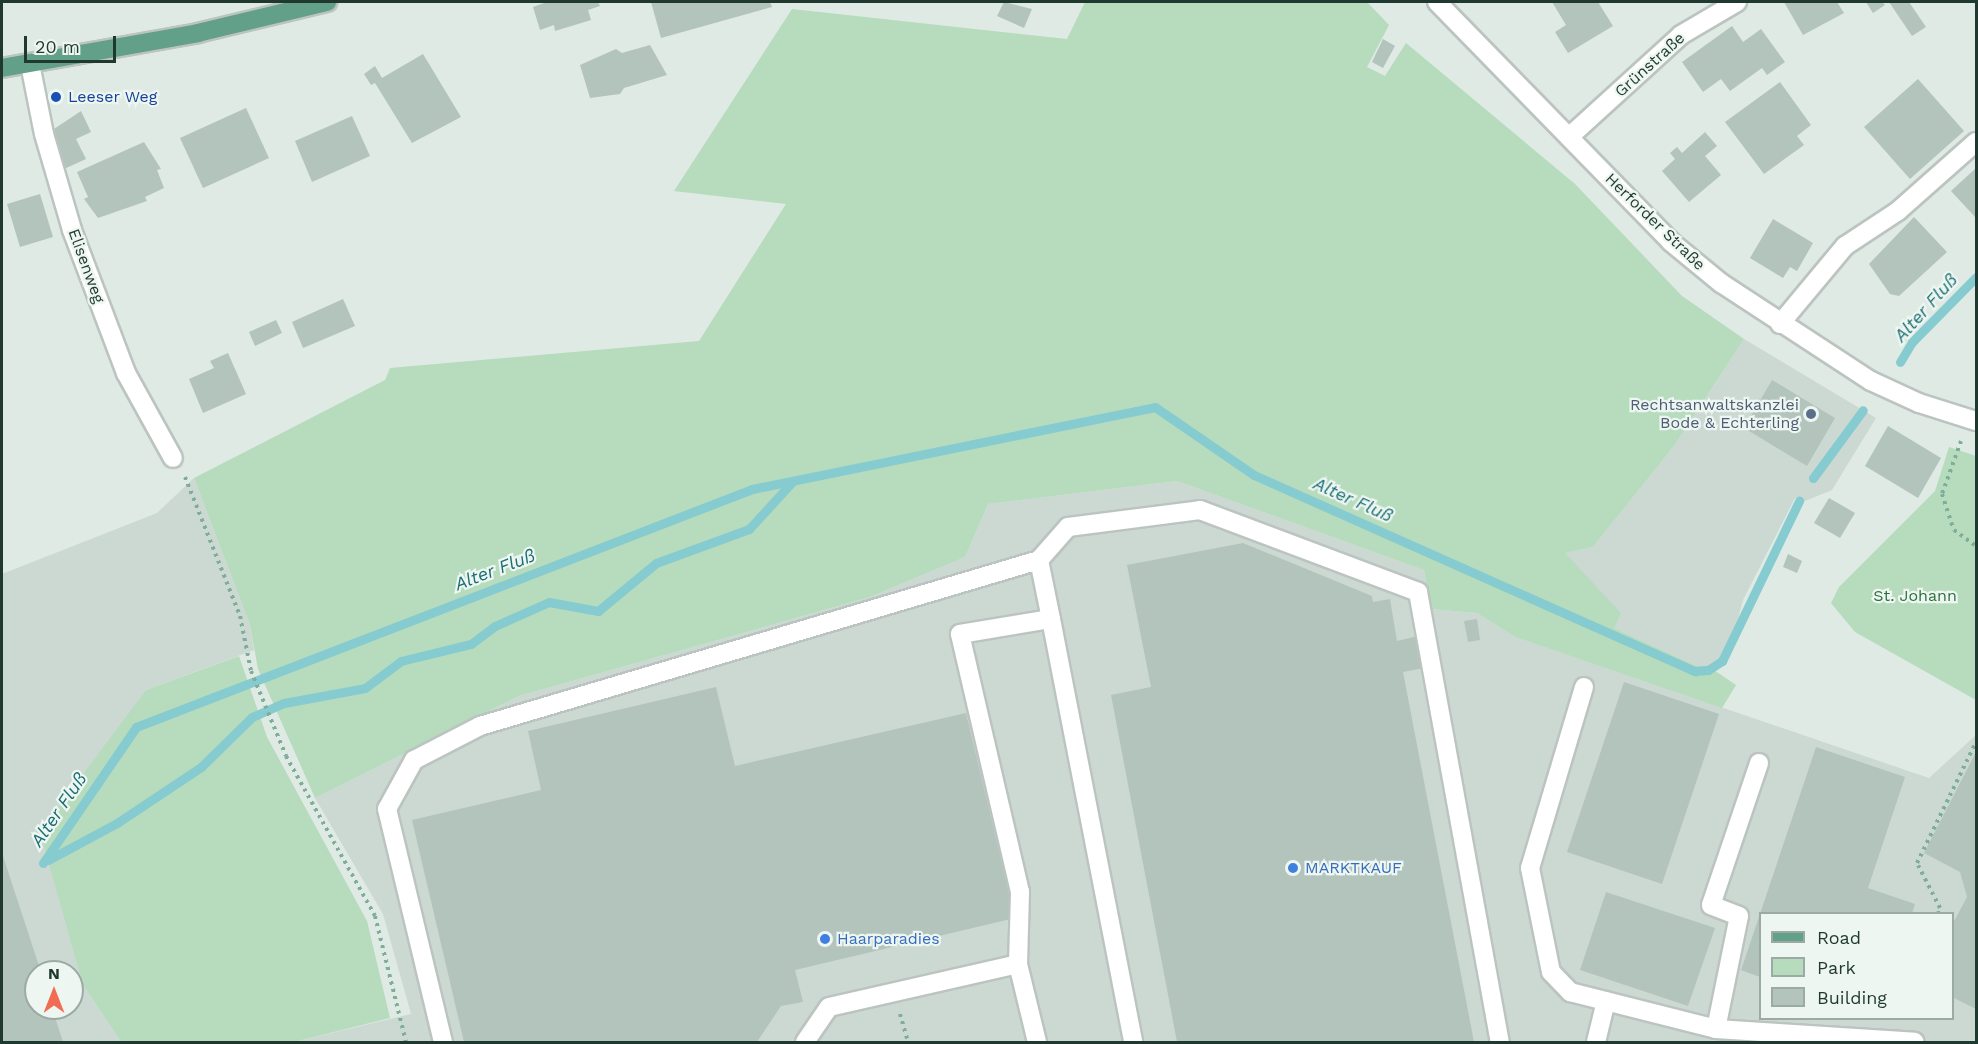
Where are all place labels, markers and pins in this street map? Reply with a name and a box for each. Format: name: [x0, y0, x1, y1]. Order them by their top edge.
place label: Leeser Weg: [68, 87, 158, 107]
marker: Leeser Weg: [49, 90, 63, 104]
place label: Rechtsanwaltskanzlei Bode & Echterling: [1630, 395, 1799, 433]
marker: Rechtsanwaltskanzlei Bode & Echterling: [1804, 407, 1818, 421]
place label: MARKTKAUF: [1305, 858, 1402, 878]
marker: MARKTKAUF: [1286, 861, 1300, 875]
place label: Haarparadies: [837, 929, 940, 949]
marker: Haarparadies: [818, 932, 832, 946]

